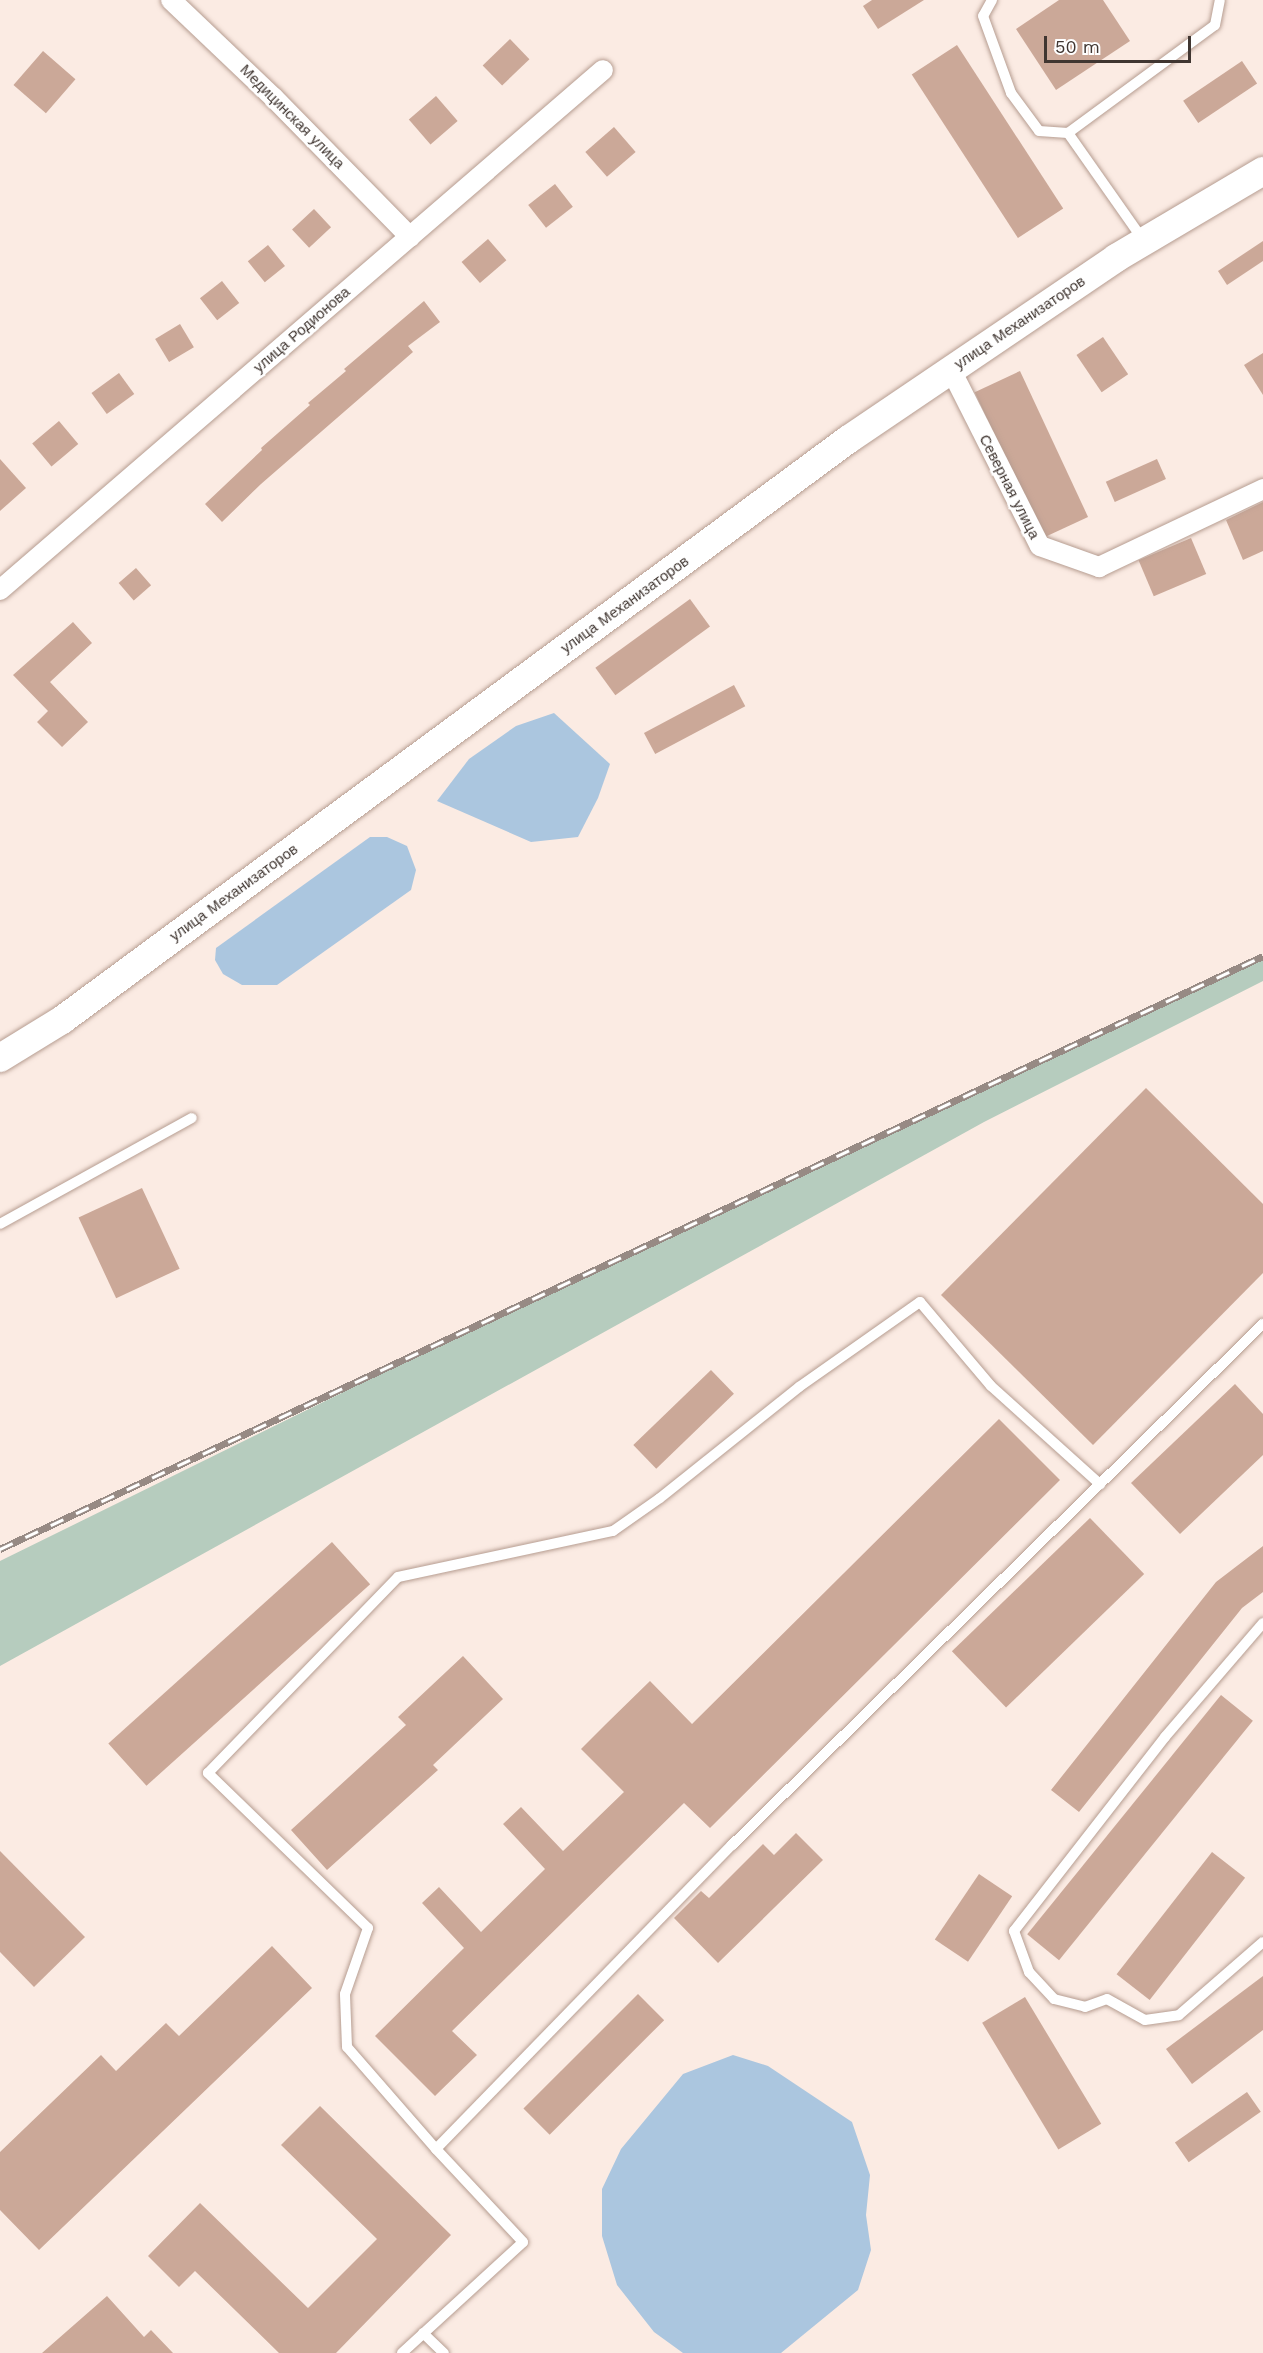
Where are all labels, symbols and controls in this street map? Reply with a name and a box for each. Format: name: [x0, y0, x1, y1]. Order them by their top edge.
scale bar: [1047, 24, 1194, 62]
text: 50 m: [1055, 36, 1100, 57]
street label: Медицинская улица: [236, 61, 348, 173]
street label: улица Механизаторов: [951, 272, 1089, 374]
street label: улица Родионова: [250, 283, 354, 377]
street label: Северная улица: [975, 432, 1043, 542]
street label: улица Механизаторов: [557, 552, 693, 658]
street label: улица Механизаторов: [166, 840, 302, 946]

